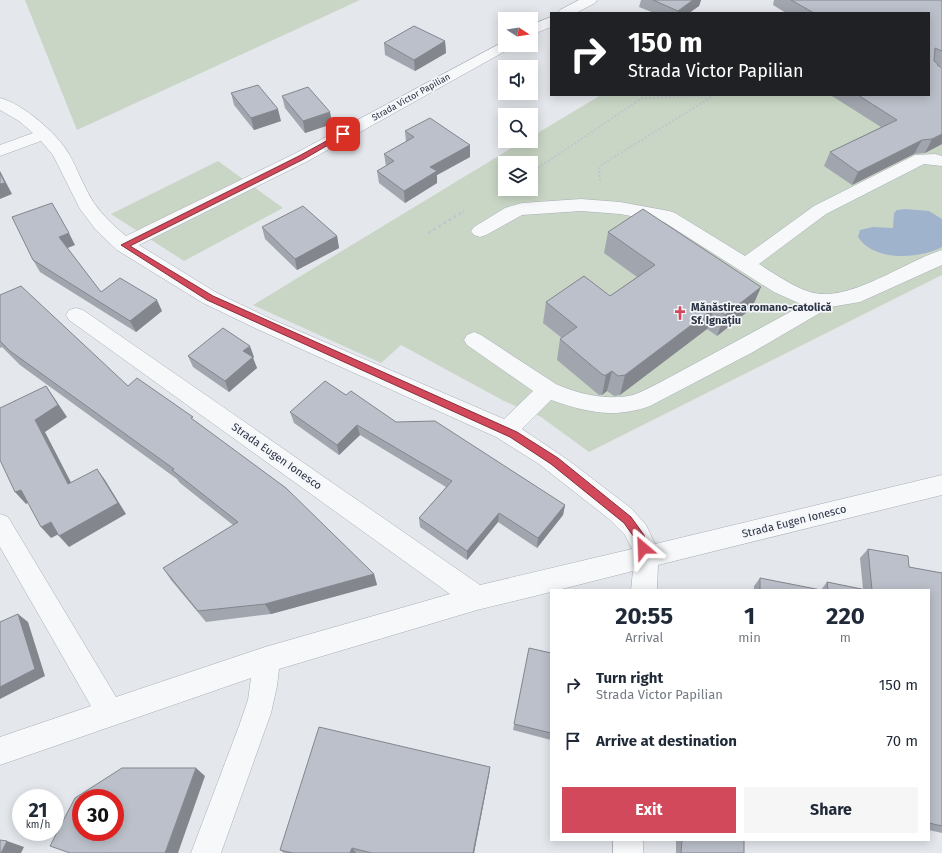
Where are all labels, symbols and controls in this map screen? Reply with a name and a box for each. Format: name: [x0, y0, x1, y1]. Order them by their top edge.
north arrow: [498, 12, 538, 52]
map controls: [498, 12, 538, 196]
text: 150 m: [628, 26, 703, 59]
icon: right: [562, 28, 614, 80]
button: sound: [498, 60, 538, 100]
text: Strada Victor Papilian: [628, 60, 804, 82]
street label: Strada Victor Papilian: [370, 71, 452, 123]
button: search: [498, 108, 538, 148]
pin: [326, 117, 360, 151]
icon: arrive: [332, 123, 354, 145]
button: layers: [498, 156, 538, 196]
place label: Mănăstirea romano-catolică Sf. Ignațiu: [691, 301, 832, 327]
church icon: Mănăstirea romano-catolică Sf. Ignațiu: [672, 305, 688, 321]
street label: Strada Eugen Ionesco: [229, 420, 324, 492]
street label: Strada Eugen Ionesco: [741, 502, 848, 541]
position arrow: [622, 527, 664, 569]
text: 20:55: [615, 602, 673, 630]
text: 1: [744, 602, 755, 630]
text: 220: [826, 602, 865, 630]
text: Arrival: [625, 630, 663, 645]
text: min: [738, 630, 761, 645]
text: m: [840, 630, 851, 645]
text: Turn right: [596, 669, 663, 687]
icon: right: [562, 674, 584, 696]
text: 150 m: [879, 676, 918, 694]
text: Strada Victor Papilian: [596, 687, 723, 702]
icon: arrive: [562, 730, 584, 752]
text: Arrive at destination: [596, 732, 737, 750]
text: 70 m: [886, 732, 918, 750]
button: Exit: [562, 787, 736, 833]
button: Share: [744, 787, 918, 833]
speed limit sign: 30: [72, 789, 124, 841]
text: 21: [28, 798, 48, 822]
text: km/h: [26, 819, 50, 831]

